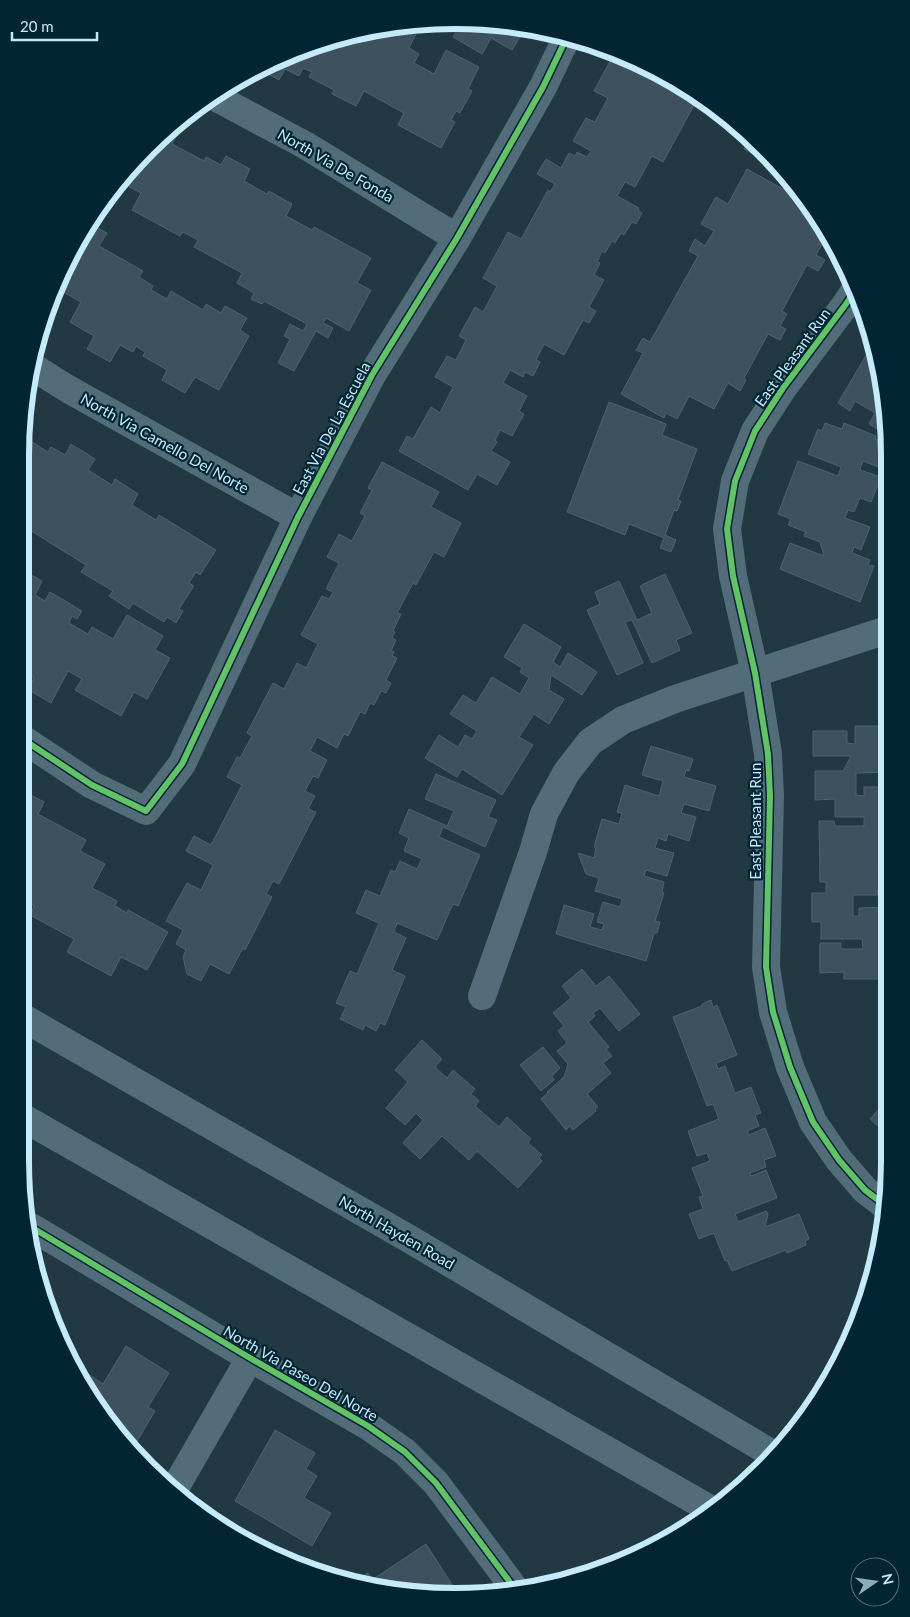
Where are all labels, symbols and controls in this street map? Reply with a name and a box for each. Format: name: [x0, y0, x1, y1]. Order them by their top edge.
scale bar: [12, 10, 98, 42]
text: 20 m: [20, 17, 54, 35]
street label: North Via De Fonda: [275, 124, 397, 206]
street label: East Pleasant Run: [750, 304, 834, 410]
street label: East Via De La Escuela: [288, 359, 374, 497]
street label: North Via Camello Del Norte: [78, 389, 252, 497]
street label: East Pleasant Run: [746, 763, 764, 879]
street label: North Hayden Road: [336, 1192, 458, 1272]
street label: North Via Paseo Del Norte: [221, 1321, 381, 1425]
north arrow: [850, 1557, 900, 1607]
text: N: [879, 1572, 898, 1586]

